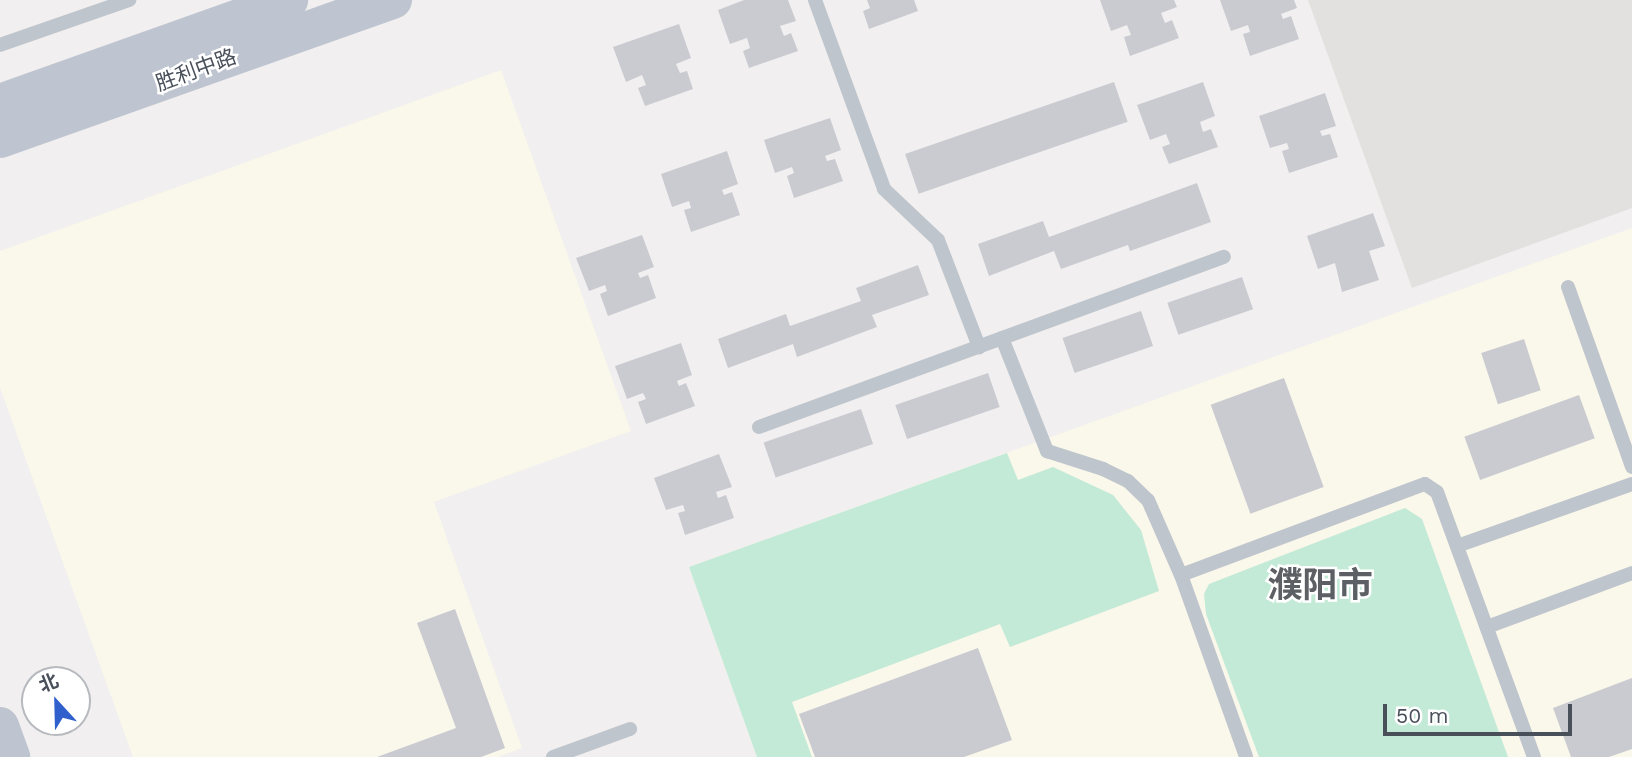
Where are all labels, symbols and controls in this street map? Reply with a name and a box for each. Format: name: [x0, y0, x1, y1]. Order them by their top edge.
street label: 胜利中路: [152, 44, 240, 96]
district label: 濮阳市: [1268, 564, 1372, 606]
north arrow: [21, 666, 91, 736]
text: 北: [36, 669, 62, 697]
scale bar: [1387, 690, 1576, 734]
text: 50 m: [1396, 703, 1448, 728]

